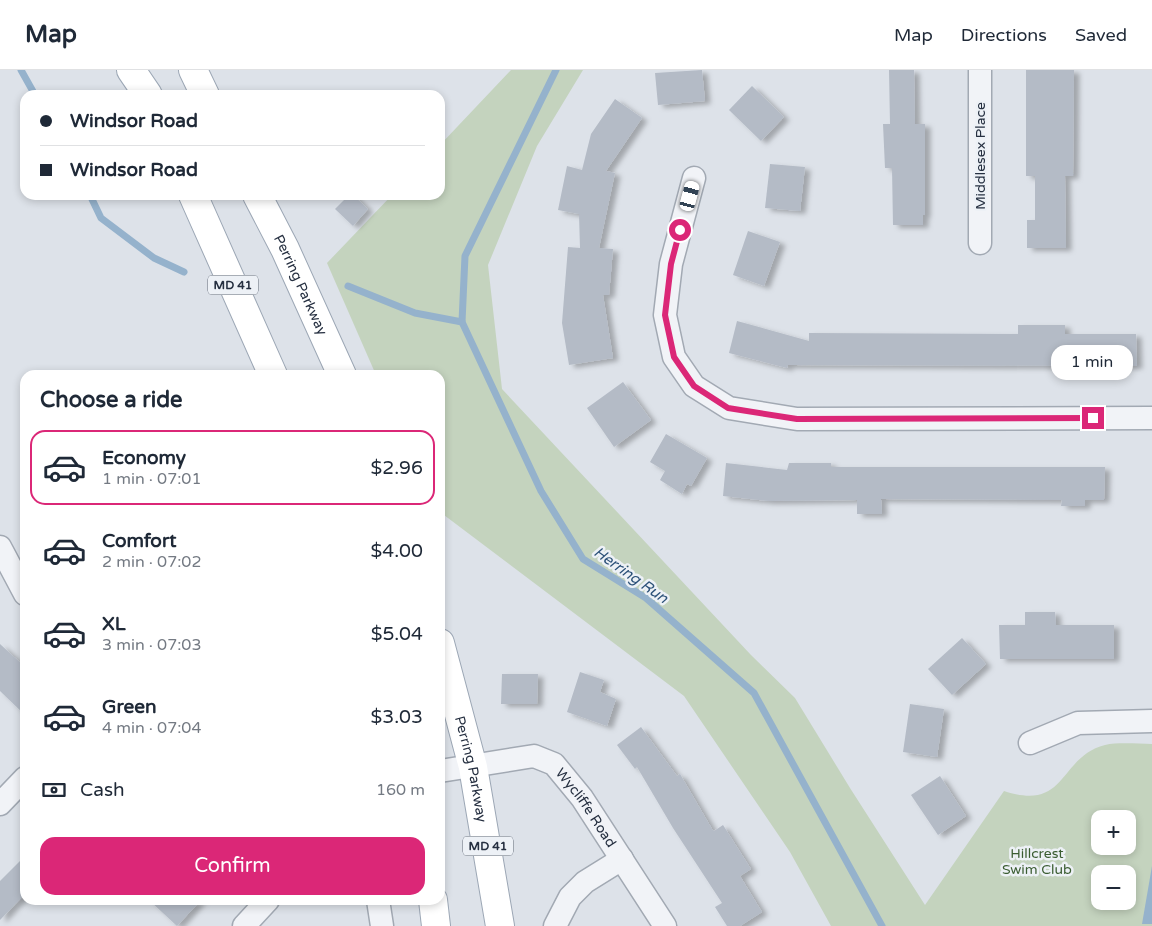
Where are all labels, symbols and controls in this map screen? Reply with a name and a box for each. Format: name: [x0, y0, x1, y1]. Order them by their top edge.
text: Map: [25, 20, 77, 49]
text: Map: [894, 24, 933, 46]
text: Directions: [961, 24, 1047, 46]
text: Saved: [1075, 24, 1127, 46]
street label: Middlesex Place: [972, 102, 989, 210]
text: Windsor Road: [70, 110, 198, 132]
text: Windsor Road: [70, 159, 198, 181]
car: [678, 180, 701, 212]
route start: [669, 219, 691, 241]
street label: Perring Parkway: [270, 232, 331, 338]
road number: MD 41: [208, 276, 258, 294]
callout: 1 min: [1052, 346, 1134, 380]
text: 1 min: [1071, 352, 1113, 372]
text: Choose a ride: [40, 387, 183, 413]
route end: [1082, 407, 1104, 429]
icon: car: [42, 445, 87, 490]
text: Economy: [102, 447, 186, 469]
text: $2.96: [371, 457, 423, 479]
text: 1 min · 07:01: [102, 469, 201, 489]
icon: car: [42, 528, 87, 573]
text: Comfort: [102, 530, 176, 552]
text: $4.00: [371, 540, 423, 562]
water label: Herring Run: [590, 543, 672, 608]
text: 2 min · 07:02: [102, 552, 201, 572]
icon: car: [42, 611, 87, 656]
text: XL: [102, 613, 126, 635]
text: $5.04: [371, 623, 423, 645]
text: 3 min · 07:03: [102, 635, 201, 655]
icon: car: [42, 694, 87, 739]
text: Green: [102, 696, 156, 718]
text: $3.03: [371, 706, 423, 728]
street label: Perring Parkway: [451, 714, 490, 824]
text: 4 min · 07:04: [102, 718, 201, 738]
street label: Wycliffe Road: [552, 765, 620, 851]
icon: cash: [40, 776, 68, 804]
text: Cash: [80, 779, 125, 801]
text: 160 m: [376, 780, 425, 800]
map controls: [1091, 810, 1136, 910]
button: +: [1091, 810, 1136, 855]
road number: MD 41: [463, 836, 513, 856]
button: Confirm: [40, 837, 425, 895]
park label: Hillcrest Swim Club: [1002, 845, 1072, 878]
button: −: [1091, 865, 1136, 910]

